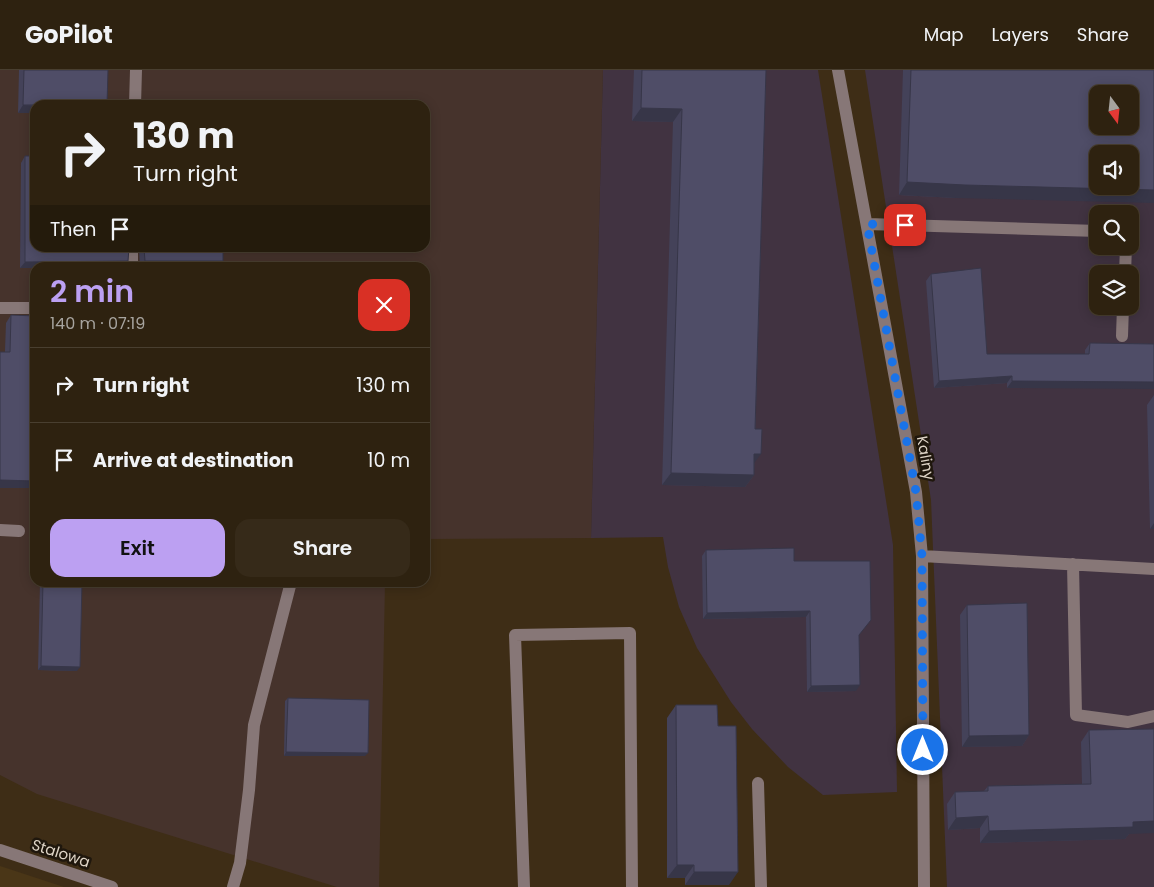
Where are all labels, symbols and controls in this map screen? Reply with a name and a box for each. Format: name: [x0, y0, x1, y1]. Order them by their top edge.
text: GoPilot: [25, 18, 113, 51]
text: Map: [924, 22, 964, 47]
text: Layers: [992, 22, 1049, 47]
text: Share: [1077, 22, 1129, 47]
north arrow: [1089, 85, 1139, 135]
map controls: [1089, 85, 1139, 315]
text: 130 m: [133, 111, 235, 160]
icon: right: [50, 120, 115, 185]
button: sound: [1089, 145, 1139, 195]
text: Turn right: [133, 158, 238, 189]
pin: [884, 204, 926, 246]
button: search: [1089, 205, 1139, 255]
icon: arrive: [891, 211, 919, 239]
icon: arrive: [106, 215, 134, 243]
text: Then: [50, 216, 96, 243]
button: layers: [1089, 265, 1139, 315]
text: 2 min: [50, 270, 134, 313]
button: close: [358, 279, 410, 331]
text: 140 m · 07:19: [50, 312, 145, 335]
icon: right: [50, 371, 78, 399]
text: Turn right: [93, 372, 189, 399]
text: 130 m: [356, 372, 410, 399]
street label: Kaliny: [912, 434, 940, 482]
icon: arrive: [50, 446, 78, 474]
text: Arrive at destination: [93, 447, 294, 474]
text: 10 m: [367, 447, 410, 474]
button: Exit: [50, 519, 225, 577]
button: Share: [235, 519, 410, 577]
position arrow: [896, 723, 948, 775]
street label: Stalowa: [29, 834, 93, 872]

